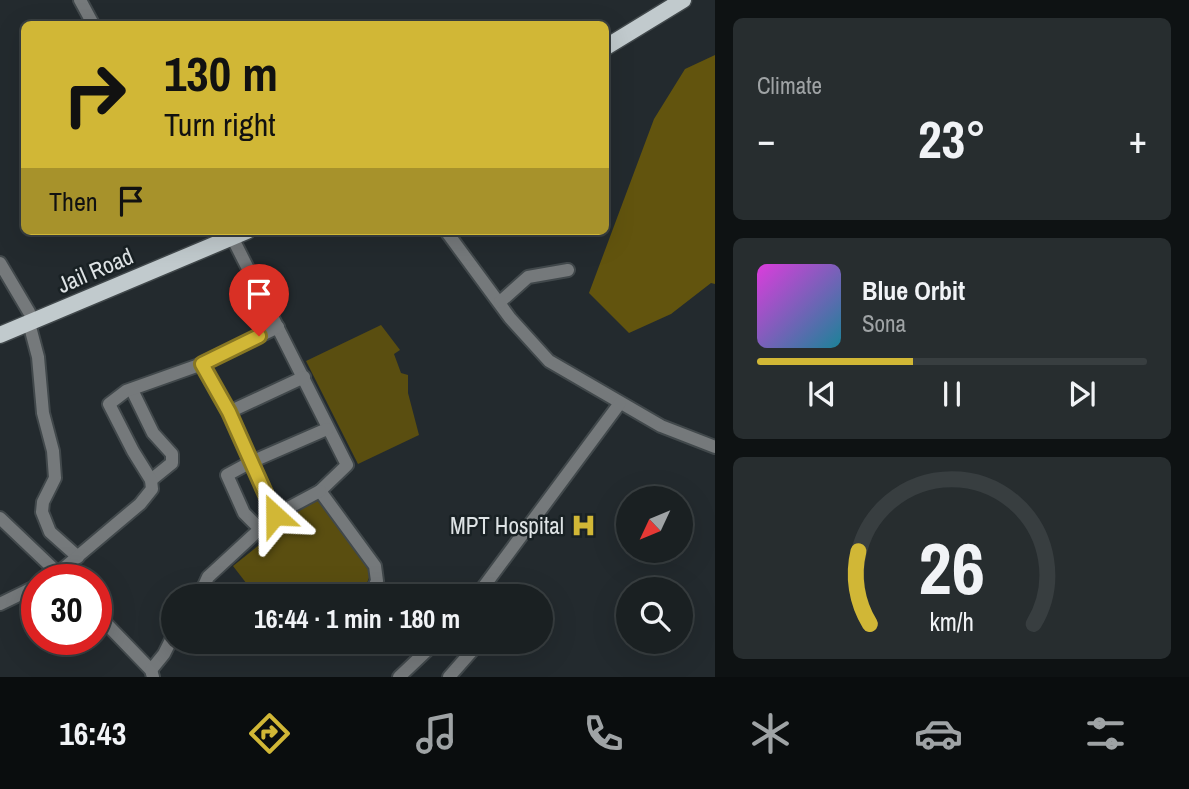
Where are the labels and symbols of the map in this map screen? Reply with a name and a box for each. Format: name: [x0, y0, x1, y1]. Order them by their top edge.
street label: Jail Road: [52, 240, 138, 300]
pin: [229, 264, 289, 336]
position arrow: [238, 478, 312, 552]
north arrow: [616, 486, 693, 564]
place label: MPT Hospital: [450, 510, 564, 541]
hospital icon: MPT Hospital: [570, 511, 598, 539]
speed limit sign: 30: [21, 564, 112, 655]

